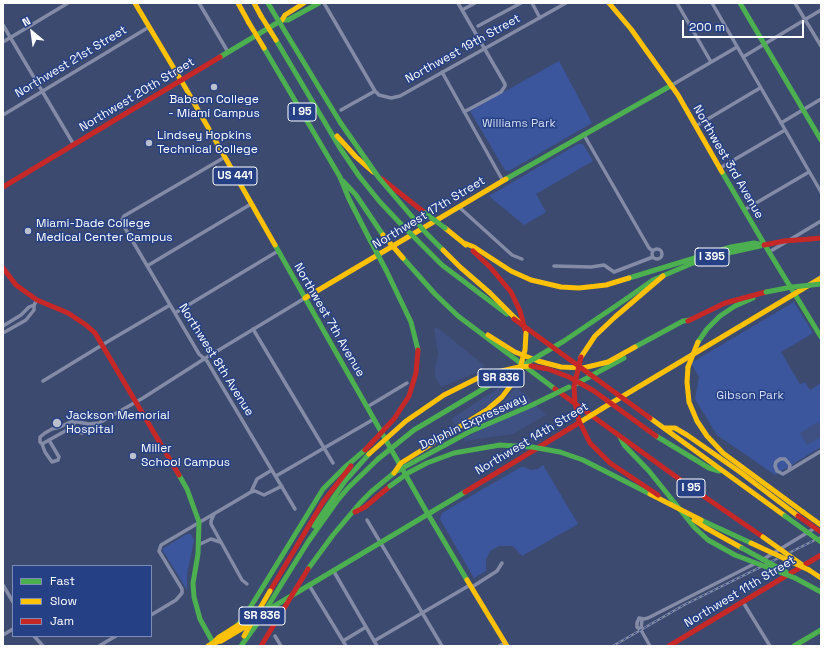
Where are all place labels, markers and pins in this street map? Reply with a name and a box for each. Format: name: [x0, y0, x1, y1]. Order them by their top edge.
marker: Babson College - Miami Campus: [209, 82, 219, 92]
place label: Babson College - Miami Campus: [168, 93, 260, 121]
place label: Lindsey Hopkins Technical College: [157, 129, 258, 157]
marker: Lindsey Hopkins Technical College: [144, 138, 154, 148]
place label: Miami-Dade College Medical Center Campus: [36, 217, 173, 245]
marker: Miami-Dade College Medical Center Campus: [23, 226, 33, 236]
place label: Jackson Memorial Hospital: [66, 409, 170, 437]
marker: Jackson Memorial Hospital: [51, 417, 63, 429]
place label: Miller School Campus: [141, 442, 230, 470]
marker: Miller School Campus: [128, 451, 138, 461]

